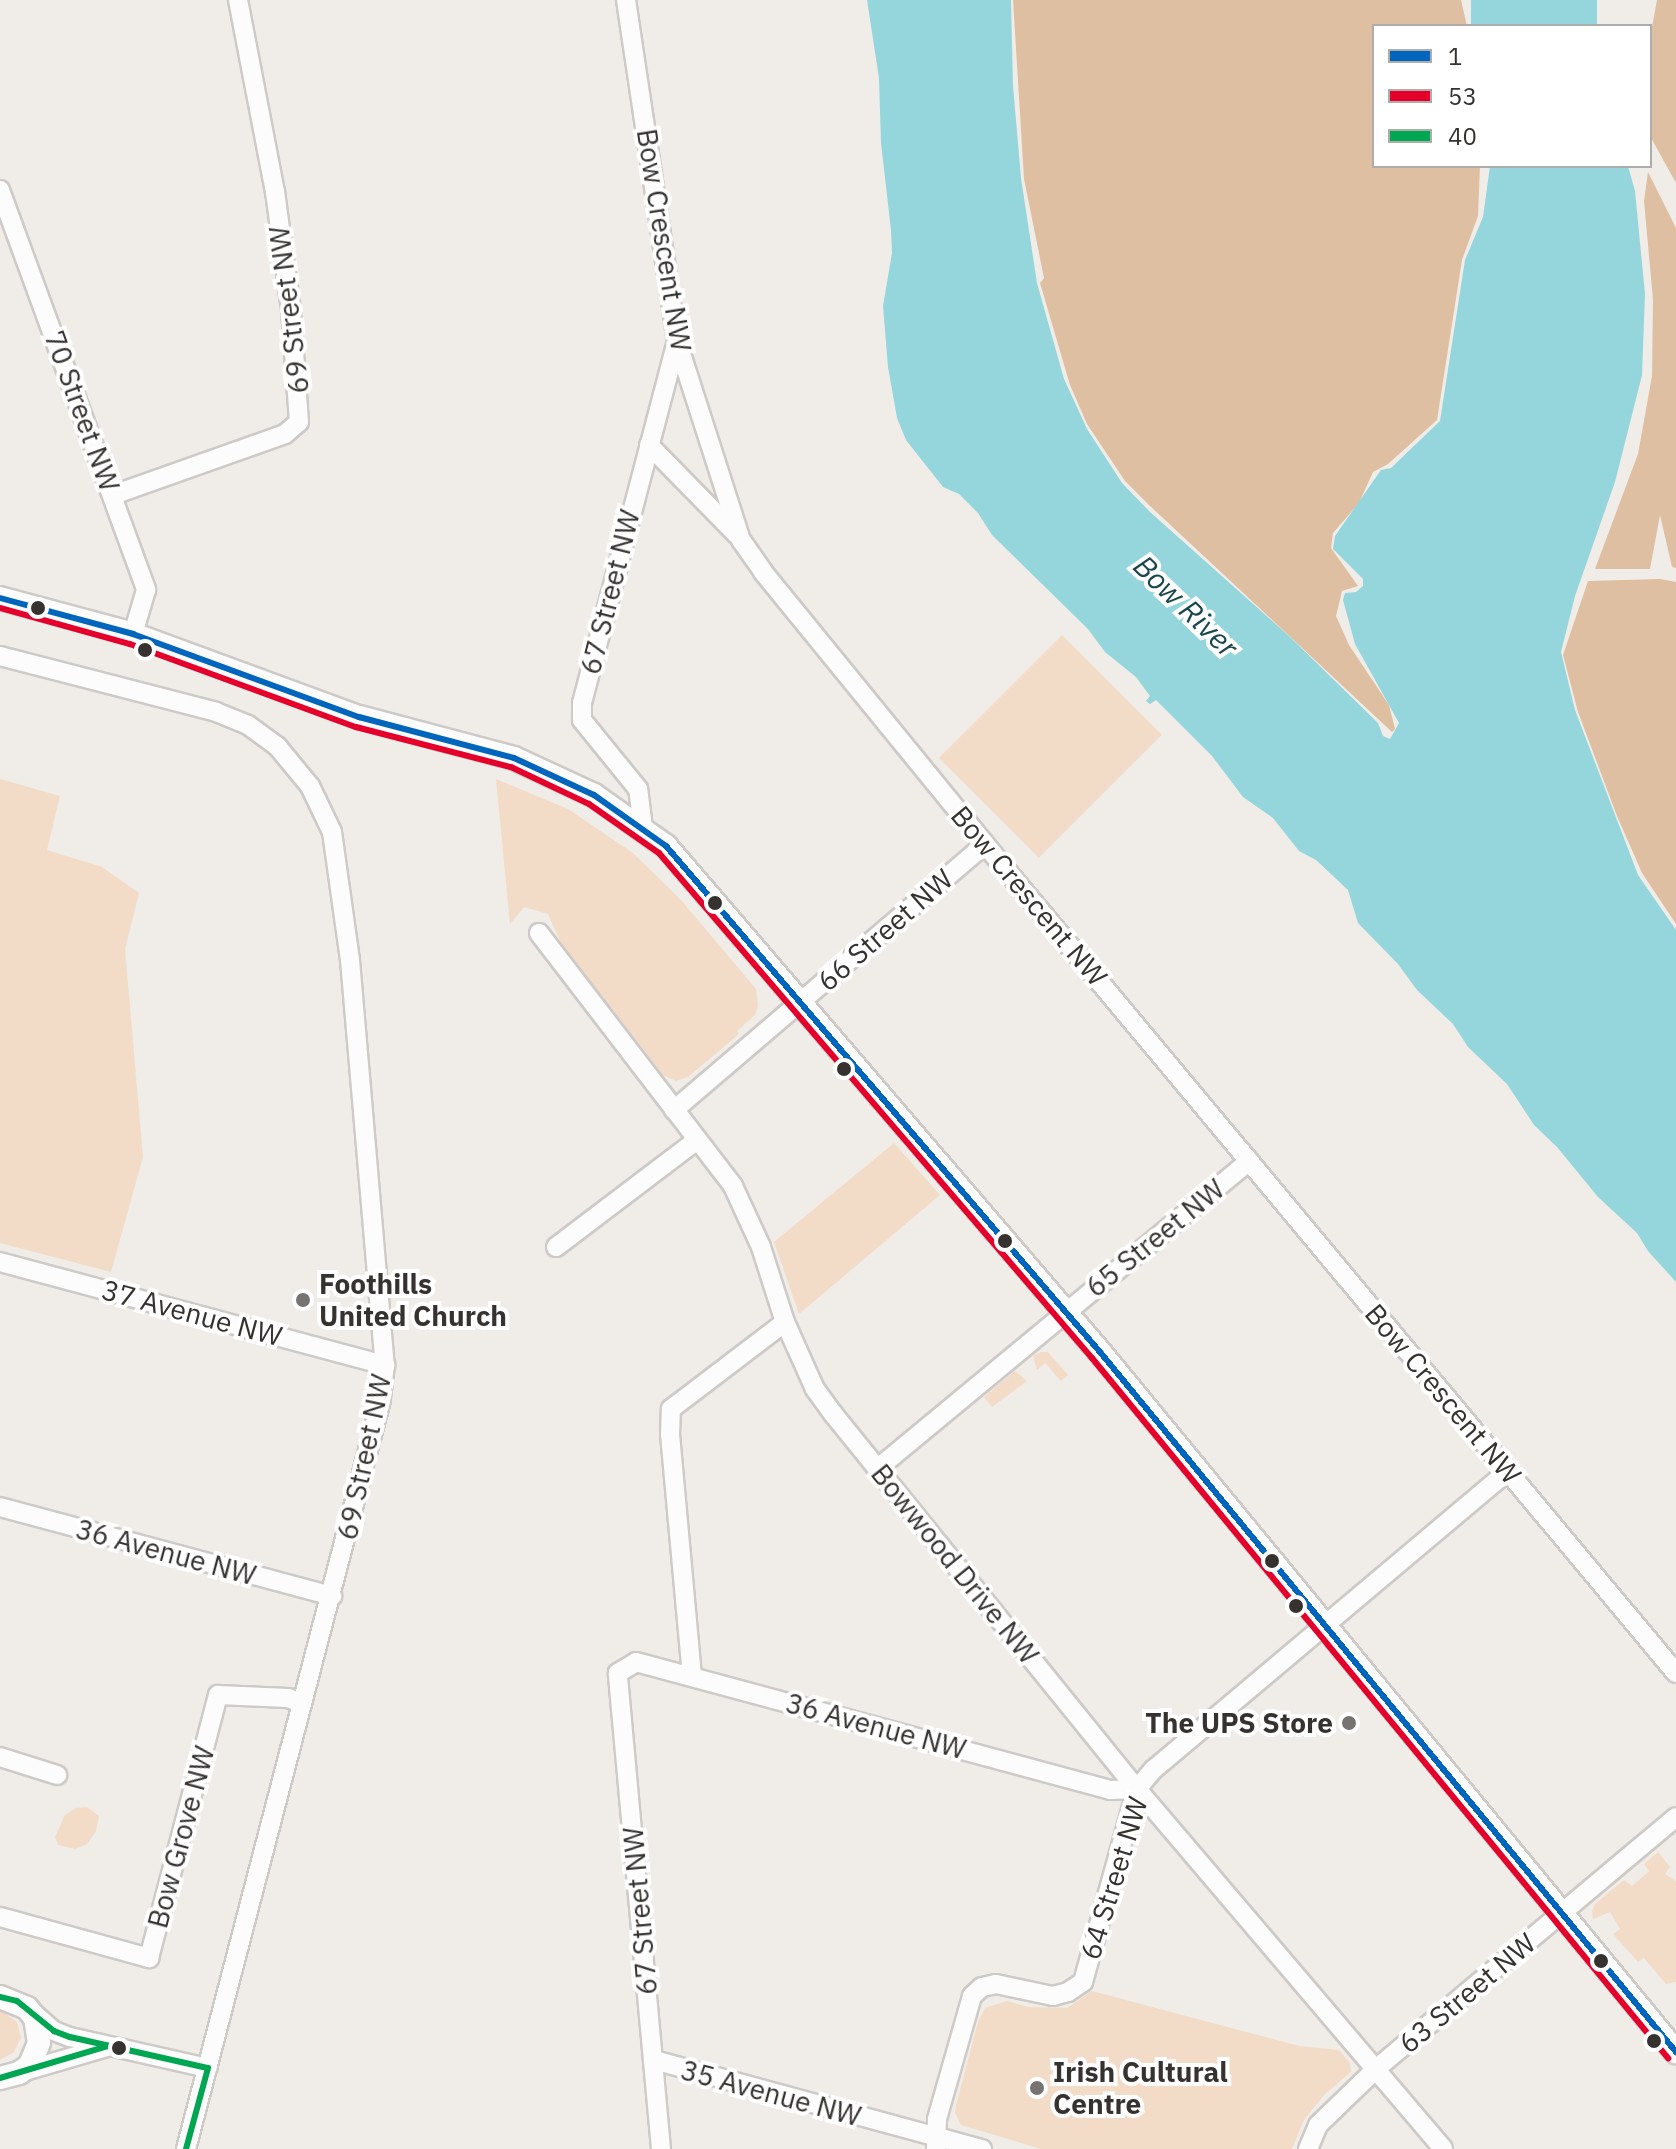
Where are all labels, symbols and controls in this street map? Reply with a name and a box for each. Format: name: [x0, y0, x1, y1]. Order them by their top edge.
legend: [1372, 24, 1652, 168]
text: 1: [1448, 40, 1462, 72]
text: 53: [1448, 80, 1477, 112]
text: 40: [1448, 120, 1477, 152]
street label: Bow Crescent NW: [630, 126, 698, 354]
street label: 69 Street NW: [262, 224, 316, 396]
street label: 70 Street NW: [37, 326, 127, 496]
street label: 67 Street NW: [573, 506, 647, 678]
water label: Bow River: [1126, 548, 1246, 664]
unlabelled marker: [30, 600, 46, 616]
unlabelled marker: [137, 642, 153, 658]
street label: Bow Crescent NW: [944, 799, 1114, 993]
street label: 66 Street NW: [810, 862, 960, 998]
unlabelled marker: [707, 895, 723, 911]
unlabelled marker: [836, 1061, 852, 1077]
street label: 65 Street NW: [1079, 1172, 1231, 1304]
unlabelled marker: [997, 1233, 1013, 1249]
place label: Foothills United Church: [319, 1267, 507, 1333]
street label: 37 Avenue NW: [98, 1273, 286, 1353]
marker: Foothills United Church: [294, 1291, 312, 1309]
street label: Bow Crescent NW: [1358, 1297, 1528, 1491]
street label: 69 Street NW: [330, 1371, 398, 1543]
street label: Bowwood Drive NW: [864, 1457, 1046, 1671]
street label: 36 Avenue NW: [72, 1512, 260, 1592]
unlabelled marker: [1264, 1553, 1280, 1569]
unlabelled marker: [1288, 1598, 1304, 1614]
street label: 36 Avenue NW: [782, 1686, 970, 1766]
place label: The UPS Store: [1145, 1706, 1333, 1740]
marker: The UPS Store: [1340, 1714, 1358, 1732]
street label: Bow Grove NW: [141, 1742, 221, 1932]
street label: 64 Street NW: [1073, 1793, 1155, 1963]
street label: 67 Street NW: [616, 1826, 664, 1996]
street label: 63 Street NW: [1392, 1926, 1542, 2060]
unlabelled marker: [1593, 1953, 1609, 1969]
unlabelled marker: [1646, 2033, 1662, 2049]
unlabelled marker: [111, 2040, 127, 2056]
street label: 35 Avenue NW: [677, 2053, 865, 2133]
place label: Irish Cultural Centre: [1053, 2055, 1228, 2121]
marker: Irish Cultural Centre: [1028, 2079, 1046, 2097]

